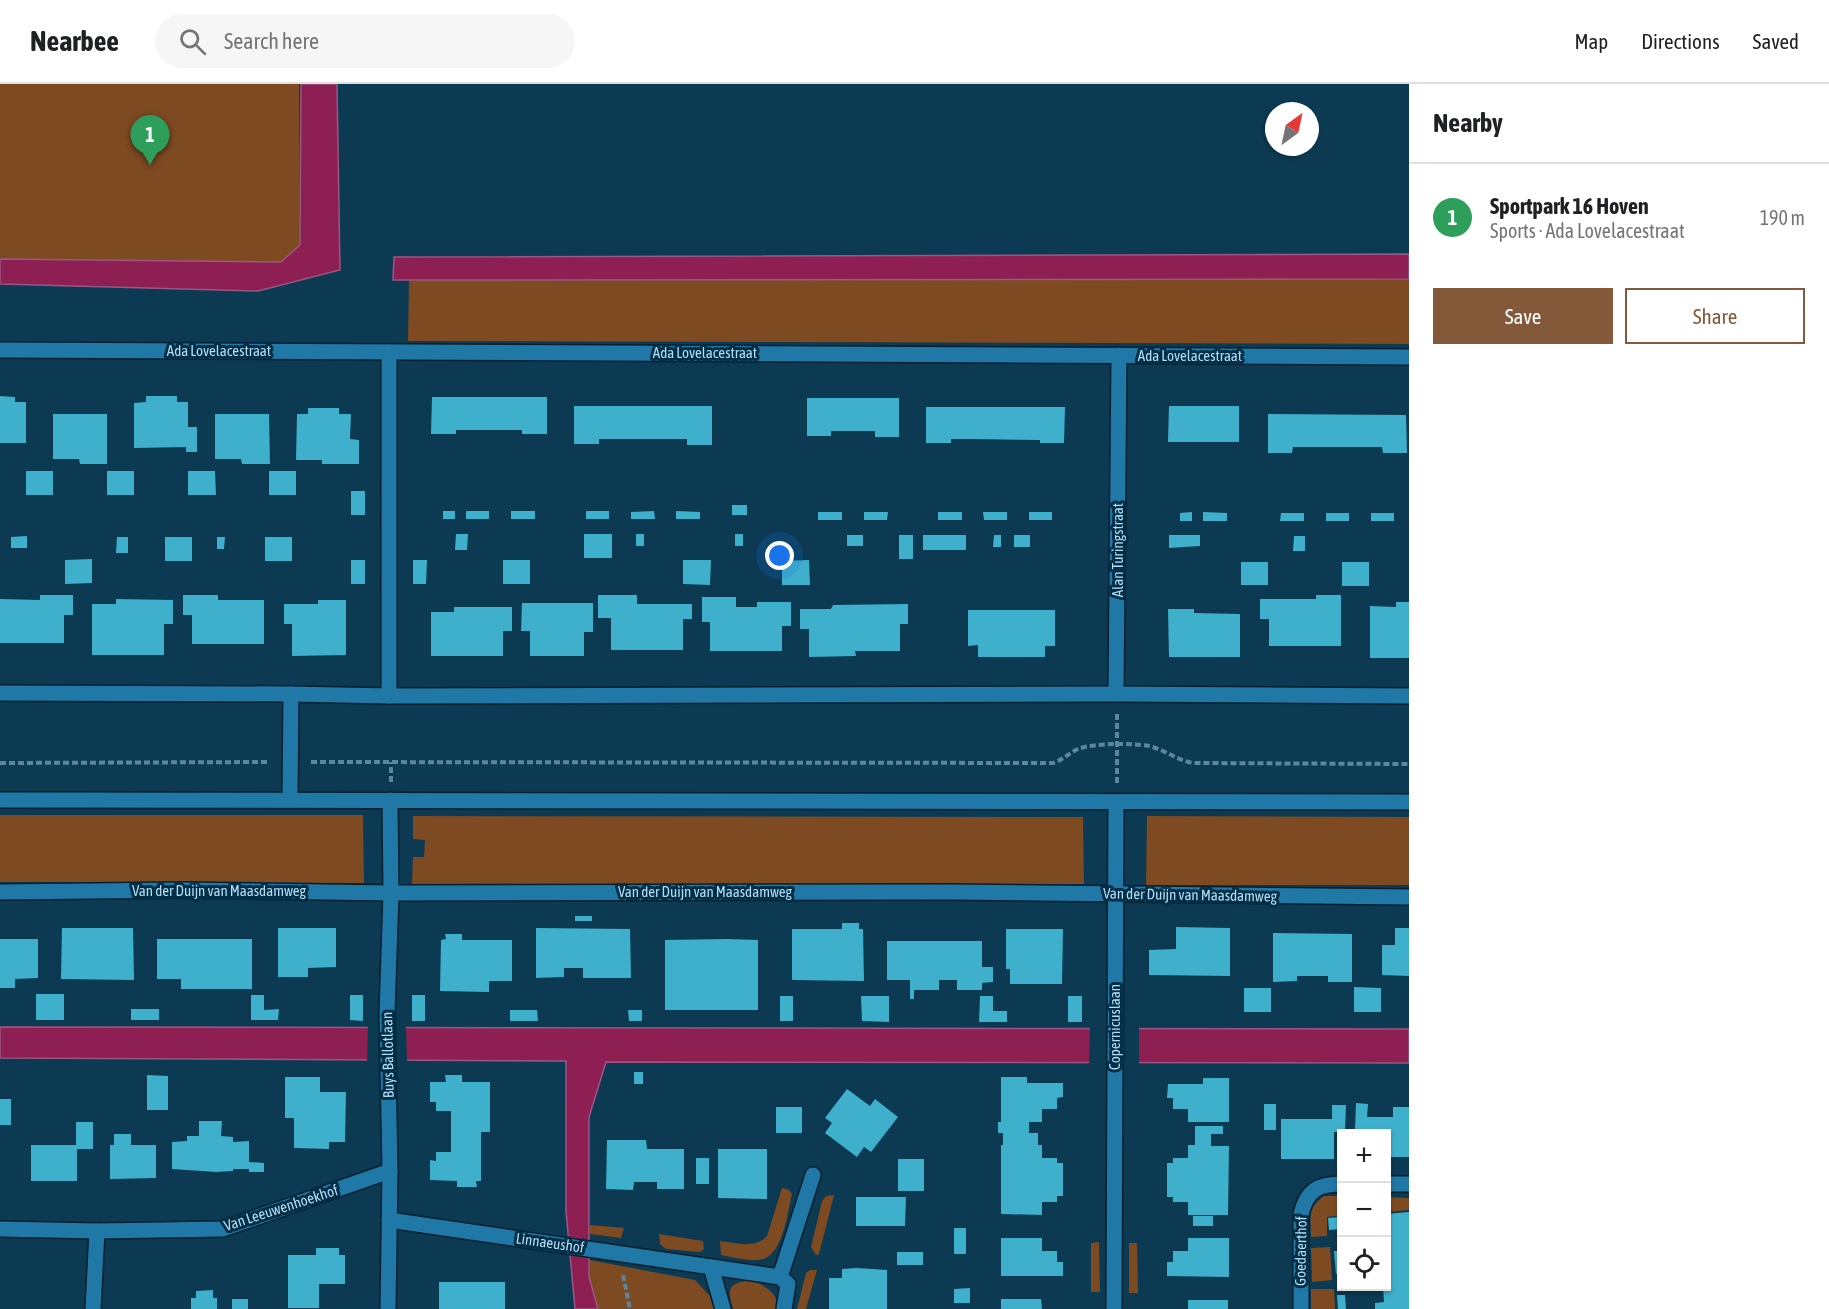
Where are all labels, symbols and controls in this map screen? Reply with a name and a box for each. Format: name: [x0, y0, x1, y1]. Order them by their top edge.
search box: [155, 14, 575, 68]
text: Nearbee: [30, 25, 119, 57]
icon: search: [176, 25, 209, 58]
text: Search here: [224, 28, 319, 54]
text: Map: [1574, 29, 1608, 53]
text: Directions: [1641, 29, 1720, 53]
text: Saved: [1753, 29, 1799, 53]
north arrow: [1265, 102, 1319, 156]
text: Nearby: [1433, 108, 1503, 138]
pin: 1: [130, 116, 170, 165]
text: Sportpark 16 Hoven: [1490, 193, 1649, 219]
text: 1: [1448, 206, 1457, 229]
text: 190 m: [1760, 206, 1805, 229]
text: Sports · Ada Lovelacestraat: [1490, 219, 1685, 242]
button: Save: [1433, 288, 1613, 344]
button: Share: [1625, 288, 1805, 344]
street label: Ada Lovelacestraat: [167, 342, 271, 359]
street label: Ada Lovelacestraat: [653, 344, 757, 361]
street label: Ada Lovelacestraat: [1138, 347, 1242, 364]
street label: Alan Turingstraat: [1109, 503, 1126, 597]
your location: [765, 541, 794, 570]
street label: Van der Duijn van Maasdamweg: [132, 882, 307, 899]
street label: Van der Duijn van Maasdamweg: [618, 883, 793, 900]
street label: Van der Duijn van Maasdamweg: [1103, 884, 1278, 905]
street label: Copernicuslaan: [1106, 984, 1123, 1070]
street label: Buys Ballotlaan: [378, 1012, 397, 1098]
map controls: [1337, 1129, 1391, 1291]
button: +: [1337, 1129, 1391, 1183]
street label: Van Leeuwenhoekhof: [222, 1181, 340, 1234]
button: −: [1337, 1183, 1391, 1237]
street label: Goedaerthof: [1291, 1216, 1310, 1286]
street label: Linnaeushof: [515, 1229, 585, 1256]
button: locate: [1337, 1237, 1391, 1291]

